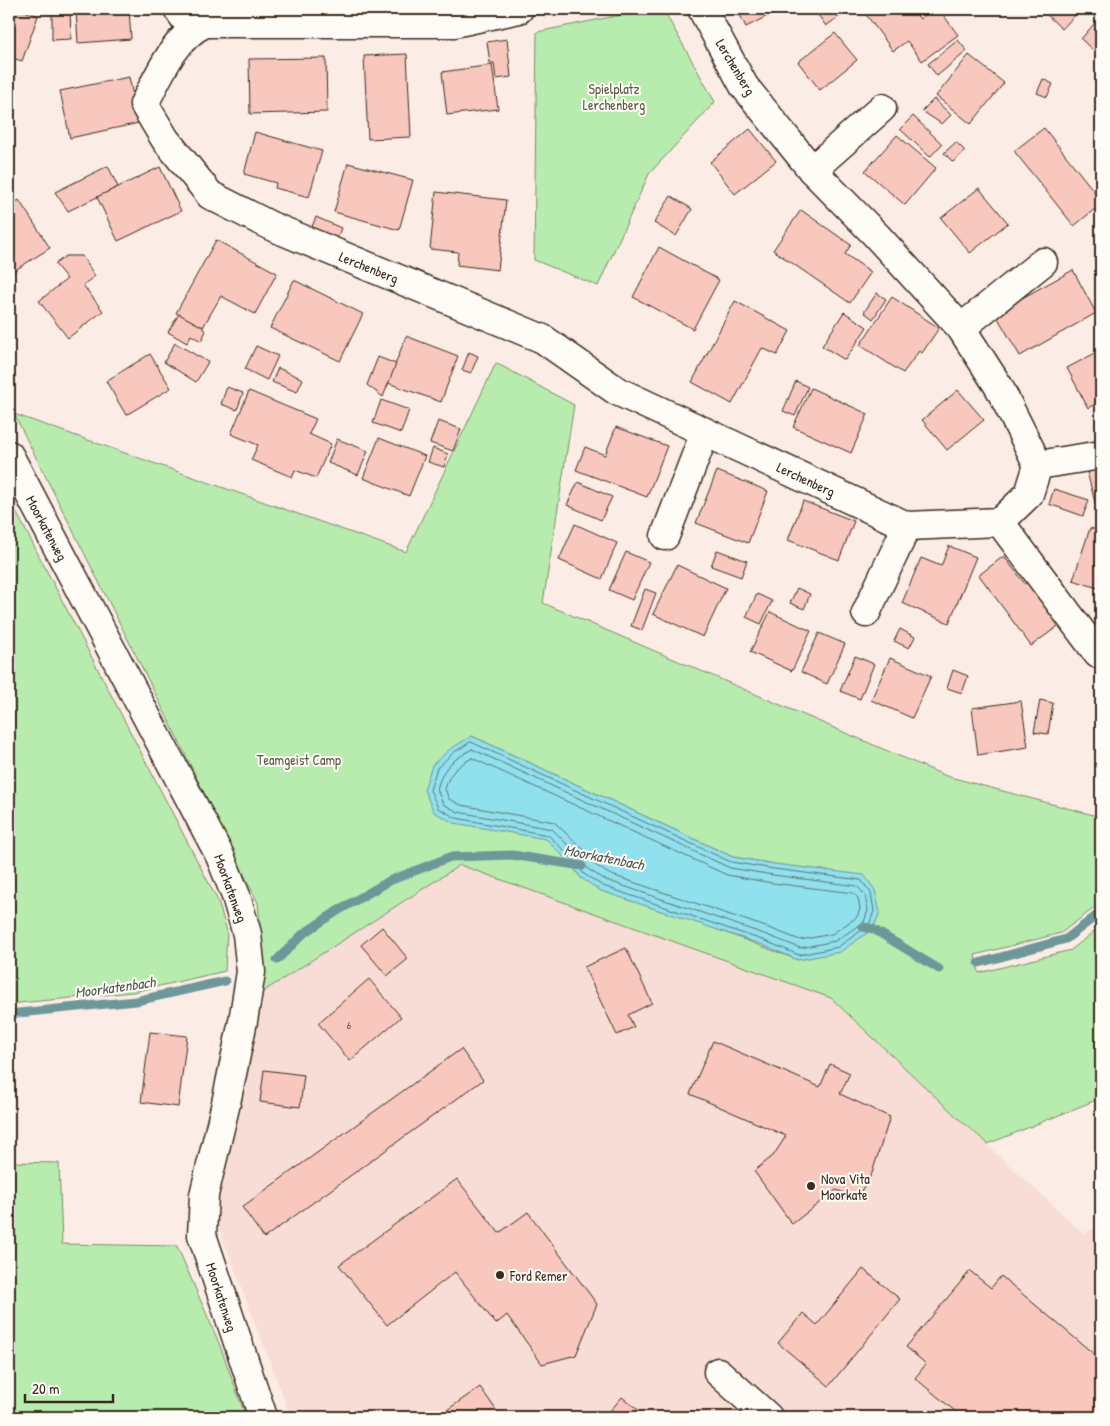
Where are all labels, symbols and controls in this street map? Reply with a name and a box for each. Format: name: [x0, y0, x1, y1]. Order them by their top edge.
street label: Lerchenberg: [711, 35, 760, 99]
park label: Spielplatz Lerchenberg: [583, 79, 645, 115]
street label: Lerchenberg: [336, 247, 401, 288]
street label: Lerchenberg: [773, 457, 838, 502]
street label: Moorkatenweg: [21, 492, 72, 564]
park label: Teamgeist Camp: [257, 750, 341, 770]
water label: Moorkatenbach: [562, 839, 647, 875]
street label: Moorkatenweg: [209, 851, 252, 925]
water label: Moorkatenbach: [73, 971, 158, 1003]
house number: 6: [347, 1018, 352, 1032]
place label: Nova Vita Moorkate: [821, 1169, 870, 1204]
marker: Nova Vita Moorkate: [805, 1180, 817, 1192]
street label: Moorkatenweg: [201, 1260, 242, 1334]
place label: Ford Remer: [509, 1266, 568, 1285]
marker: Ford Remer: [494, 1269, 506, 1281]
scale bar: [25, 1371, 112, 1403]
text: 20 m: [32, 1378, 59, 1399]

